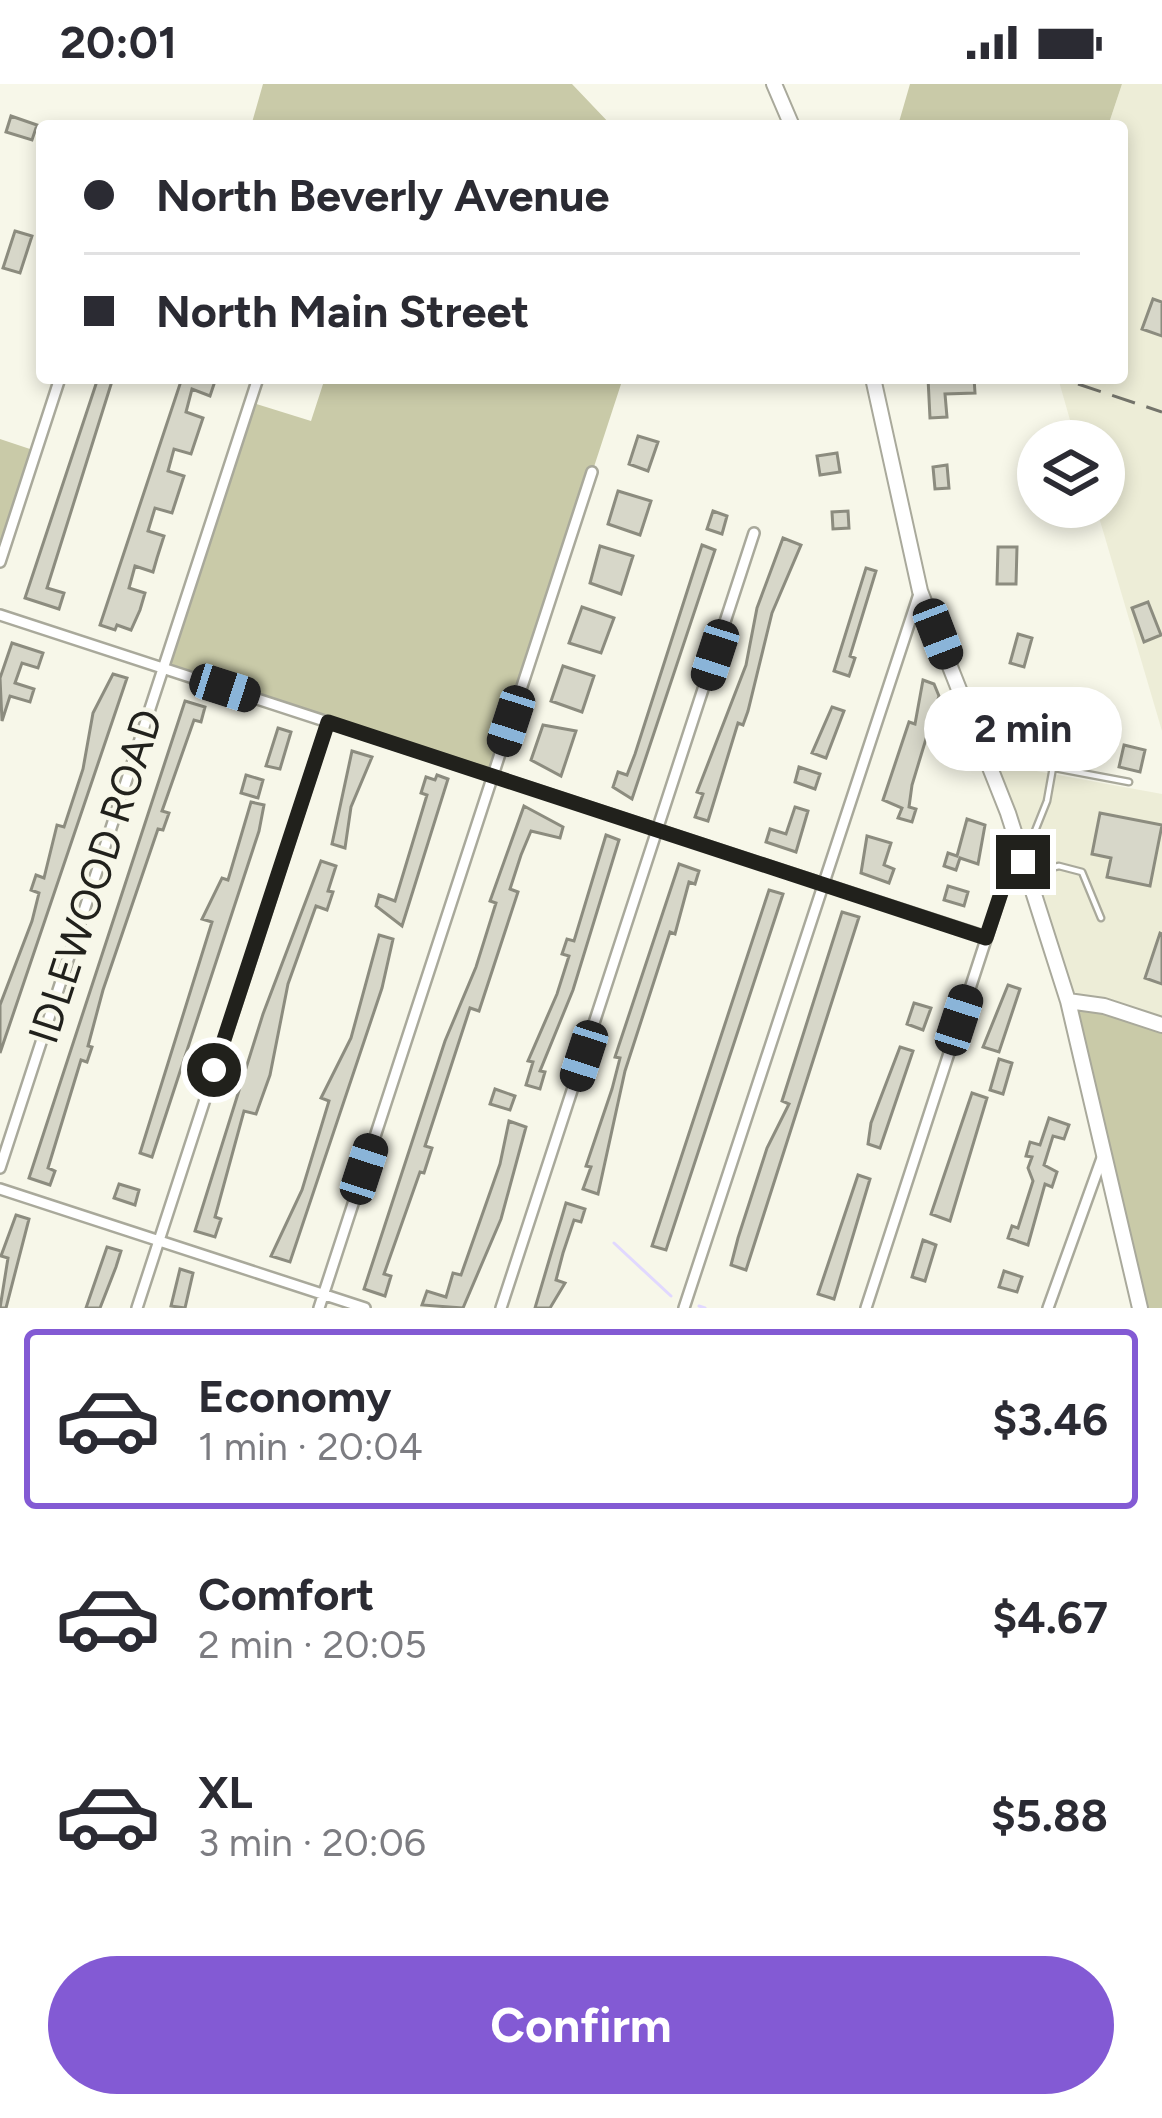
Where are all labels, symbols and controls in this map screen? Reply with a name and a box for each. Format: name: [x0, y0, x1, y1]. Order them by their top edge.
text: 20:01: [60, 15, 177, 69]
text: North Beverly Avenue: [156, 168, 609, 222]
text: North Main Street: [156, 284, 529, 338]
map controls: [1017, 420, 1125, 528]
button: layers: [1017, 420, 1125, 528]
car: [908, 594, 968, 674]
car: [687, 615, 743, 695]
car: [185, 660, 265, 716]
car: [483, 681, 539, 761]
callout: 2 min: [924, 688, 1122, 772]
street label: IDLEWOOD ROAD: [17, 703, 173, 1050]
text: 2 min: [974, 705, 1072, 752]
route end: [996, 835, 1050, 889]
car: [931, 980, 987, 1060]
car: [556, 1016, 612, 1096]
route start: [187, 1043, 241, 1097]
car: [336, 1129, 392, 1209]
icon: car: [54, 1365, 162, 1473]
text: Economy: [198, 1369, 391, 1423]
text: $3.46: [992, 1392, 1108, 1446]
text: 1 min · 20:04: [198, 1423, 423, 1470]
icon: car: [54, 1563, 162, 1671]
text: Comfort: [198, 1567, 374, 1621]
text: $4.67: [992, 1590, 1108, 1644]
text: 2 min · 20:05: [198, 1621, 427, 1668]
icon: car: [54, 1761, 162, 1869]
text: XL: [198, 1765, 253, 1819]
text: $5.88: [991, 1788, 1108, 1842]
text: 3 min · 20:06: [198, 1819, 426, 1866]
button: Confirm: [48, 1956, 1114, 2094]

